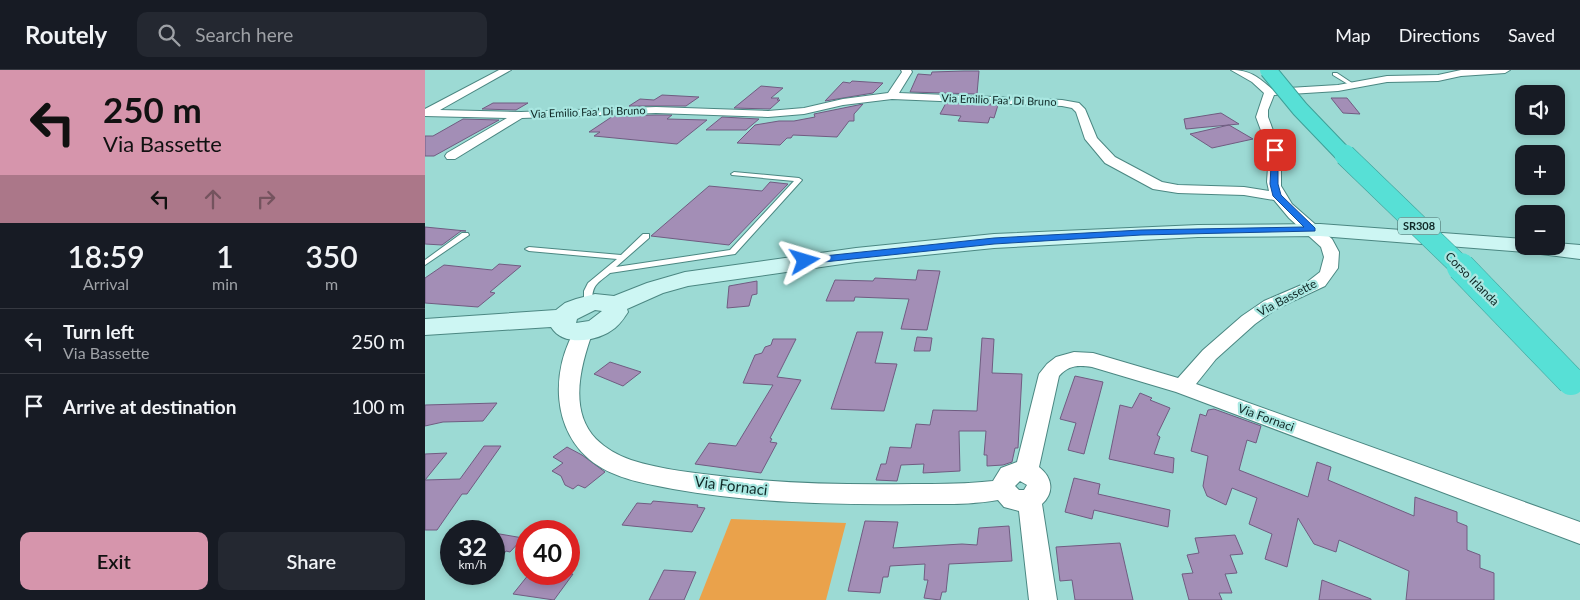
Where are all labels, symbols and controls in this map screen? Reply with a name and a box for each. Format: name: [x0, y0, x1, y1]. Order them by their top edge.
search box: [137, 12, 487, 57]
text: Routely: [25, 20, 107, 49]
icon: search: [155, 21, 183, 49]
text: Search here: [195, 23, 293, 46]
text: Map: [1335, 24, 1371, 46]
text: Directions: [1399, 24, 1480, 46]
text: Saved: [1508, 24, 1555, 46]
map controls: [1515, 85, 1565, 255]
button: sound: [1515, 85, 1565, 135]
text: 250 m: [103, 88, 202, 130]
icon: left: [20, 90, 85, 155]
street label: Via Emilio Faa' Di Bruno: [941, 91, 1057, 108]
street label: Via Emilio Faa' Di Bruno: [530, 103, 646, 120]
pin: [1254, 129, 1296, 171]
text: Via Bassette: [103, 130, 222, 157]
icon: arrive: [1261, 136, 1289, 164]
button: +: [1515, 145, 1565, 195]
icon: left: [146, 185, 174, 213]
icon: ahead: [199, 185, 227, 213]
icon: right: [252, 185, 280, 213]
button: −: [1515, 205, 1565, 255]
road number: SR308: [1398, 218, 1440, 234]
position arrow: [778, 234, 830, 286]
text: 18:59: [67, 238, 145, 274]
text: 1: [216, 238, 234, 274]
text: 350: [305, 238, 358, 274]
street label: Corso Irlanda: [1442, 249, 1502, 309]
text: Arrival: [83, 274, 129, 293]
text: min: [212, 274, 238, 293]
text: m: [325, 274, 338, 293]
street label: Via Bassette: [1255, 276, 1319, 319]
text: Turn left: [63, 320, 134, 343]
icon: left: [20, 327, 48, 355]
text: 250 m: [351, 330, 405, 353]
text: Via Bassette: [63, 343, 149, 362]
icon: arrive: [20, 392, 48, 420]
text: Arrive at destination: [63, 395, 236, 418]
text: 100 m: [351, 395, 405, 418]
street label: Via Fornaci: [1236, 400, 1296, 435]
street label: Via Fornaci: [694, 472, 769, 498]
speed limit sign: 40: [515, 520, 580, 585]
text: 32: [458, 531, 487, 561]
button: Exit: [20, 532, 208, 590]
button: Share: [218, 532, 405, 590]
text: km/h: [458, 557, 487, 572]

